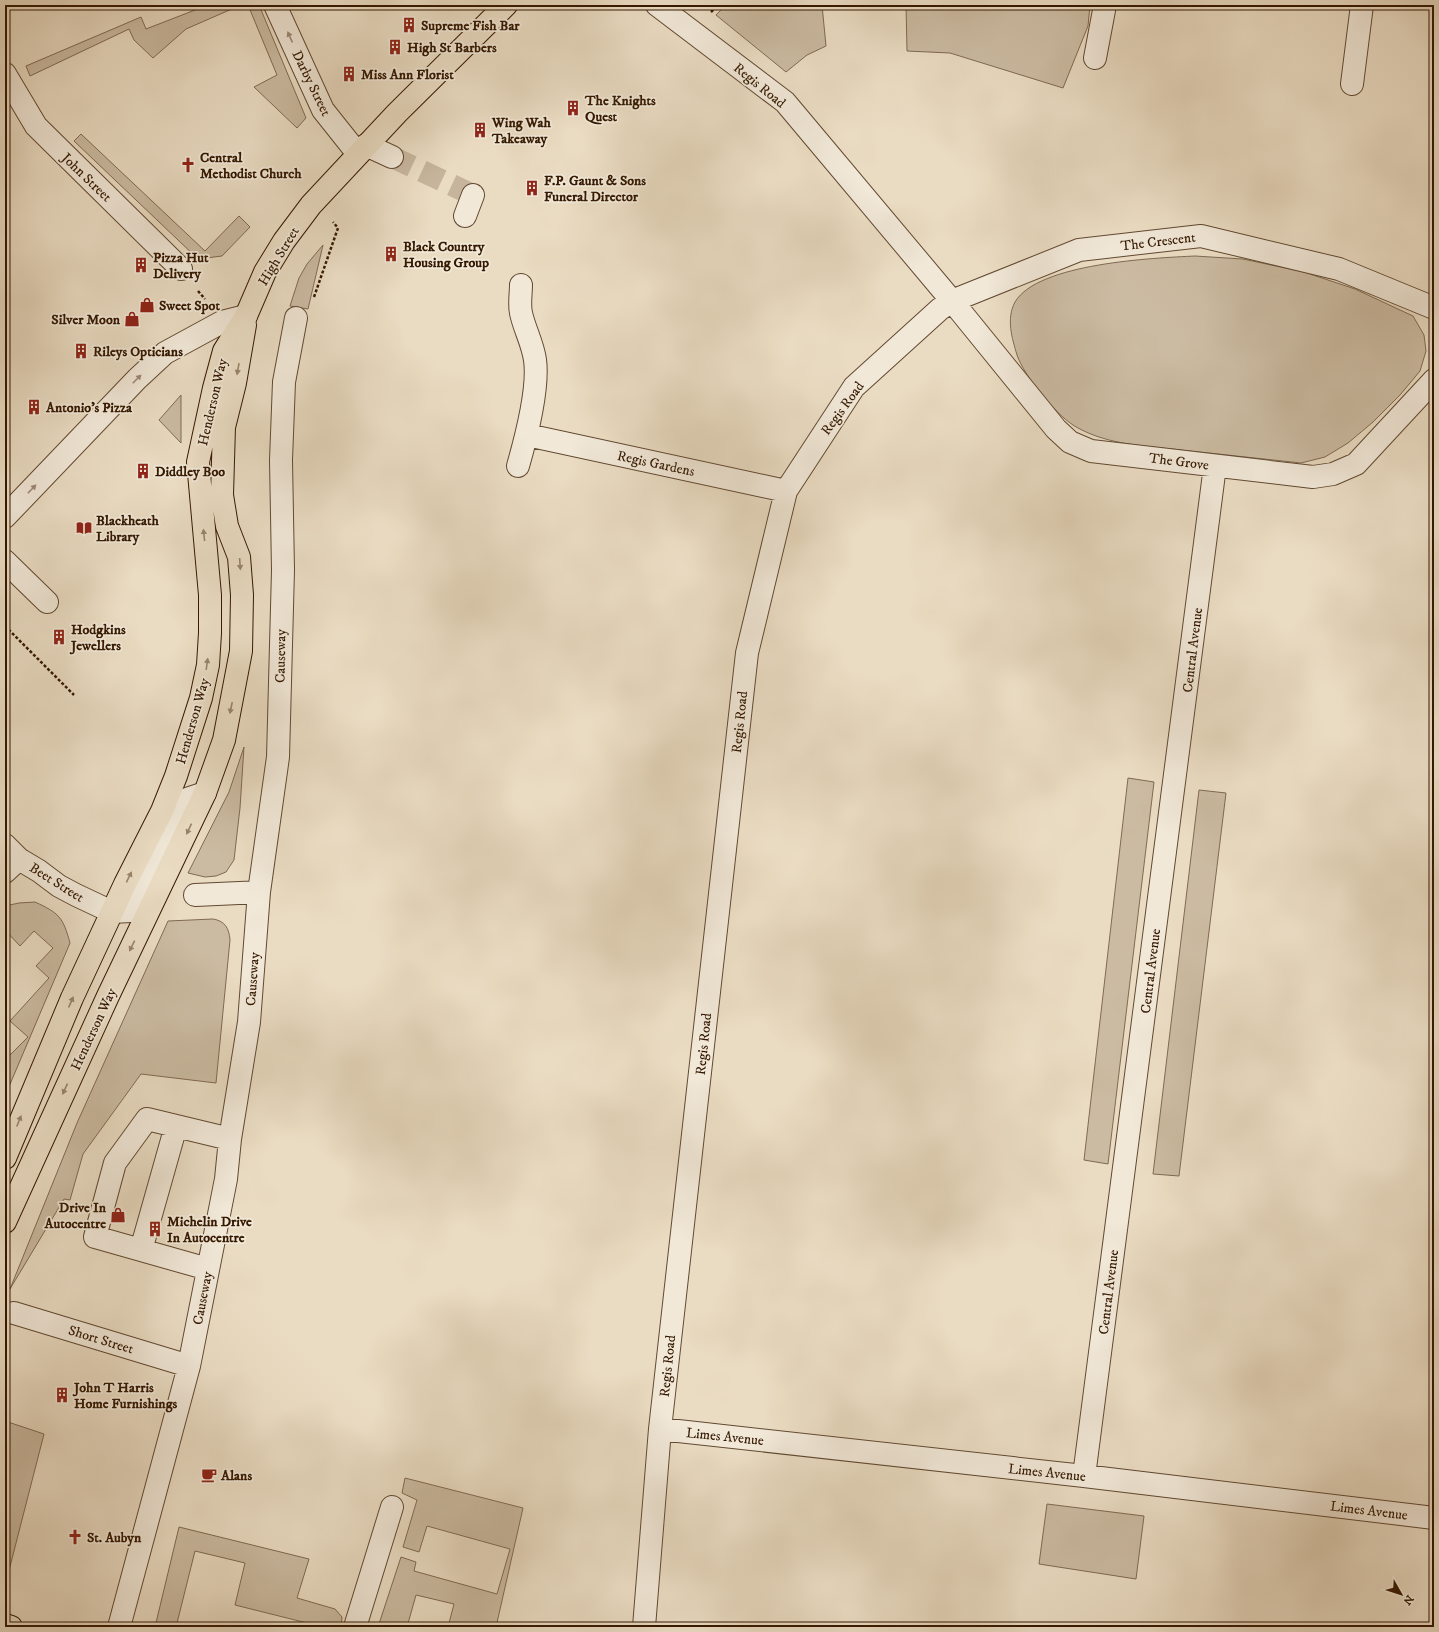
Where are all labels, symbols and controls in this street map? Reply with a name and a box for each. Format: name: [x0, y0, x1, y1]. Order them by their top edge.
building icon: Supreme Fish Bar: [400, 16, 418, 34]
place label: Supreme Fish Bar: [421, 17, 520, 35]
one-way arrow: [287, 31, 293, 43]
building icon: High St Barbers: [386, 38, 404, 56]
place label: High St Barbers: [407, 39, 497, 57]
street label: Darby Street: [287, 48, 335, 120]
street label: Regis Road: [730, 59, 789, 112]
building icon: Miss Ann Florist: [340, 65, 358, 83]
place label: Miss Ann Florist: [361, 66, 454, 84]
place label: The Knights Quest: [584, 92, 656, 126]
building icon: The Knights Quest: [564, 99, 582, 117]
place label: Wing Wah Takeaway: [491, 114, 551, 148]
building icon: Wing Wah Takeaway: [471, 121, 489, 139]
street label: John Street: [56, 148, 116, 206]
place label: Central Methodist Church: [200, 149, 302, 183]
church icon: Central Methodist Church: [179, 156, 197, 174]
place label: F.P. Gaunt & Sons Funeral Director: [544, 172, 646, 206]
building icon: F.P. Gaunt & Sons Funeral Director: [523, 179, 541, 197]
street label: High Street: [254, 223, 304, 289]
street label: The Crescent: [1120, 228, 1197, 256]
place label: Black Country Housing Group: [403, 238, 489, 272]
building icon: Black Country Housing Group: [382, 245, 400, 263]
place label: Pizza Hut Delivery: [153, 249, 209, 283]
building icon: Pizza Hut Delivery: [132, 256, 150, 274]
shop icon: Sweet Spot: [138, 296, 156, 314]
place label: Sweet Spot: [159, 297, 220, 315]
shop icon: Silver Moon: [123, 310, 141, 328]
place label: Silver Moon: [51, 311, 121, 329]
building icon: Rileys Opticians: [72, 342, 90, 360]
place label: Rileys Opticians: [93, 343, 183, 361]
street label: Henderson Way: [194, 357, 232, 448]
one-way arrow: [234, 362, 240, 375]
one-way arrow: [132, 374, 142, 384]
street label: Regis Road: [817, 378, 868, 439]
building icon: Antonio's Pizza: [25, 398, 43, 416]
place label: Antonio's Pizza: [45, 399, 133, 417]
street label: Regis Gardens: [615, 447, 697, 481]
street label: The Grove: [1148, 449, 1210, 475]
building icon: Diddley Boo: [134, 462, 152, 480]
place label: Diddley Boo: [155, 463, 225, 481]
one-way arrow: [27, 484, 37, 494]
place label: Blackheath Library: [96, 512, 159, 546]
library icon: Blackheath Library: [75, 519, 93, 537]
one-way arrow: [201, 529, 207, 541]
one-way arrow: [236, 558, 243, 570]
street label: Central Avenue: [1179, 606, 1207, 694]
place label: Hodgkins Jewellers: [69, 621, 126, 655]
building icon: Hodgkins Jewellers: [50, 628, 68, 646]
street label: Causeway: [272, 629, 290, 683]
one-way arrow: [204, 658, 210, 670]
street label: Henderson Way: [172, 676, 214, 766]
street label: Regis Road: [728, 690, 752, 754]
one-way arrow: [228, 701, 234, 714]
one-way arrow: [186, 823, 192, 834]
street label: Beet Street: [26, 859, 88, 907]
one-way arrow: [126, 871, 132, 883]
street label: Central Avenue: [1137, 927, 1165, 1015]
one-way arrow: [129, 940, 135, 951]
street label: Causeway: [242, 951, 264, 1007]
street label: Henderson Way: [67, 985, 121, 1074]
one-way arrow: [68, 995, 74, 1007]
street label: Regis Road: [692, 1012, 716, 1076]
one-way arrow: [62, 1083, 68, 1094]
one-way arrow: [17, 1115, 23, 1127]
place label: Drive In Autocentre: [43, 1199, 107, 1233]
shop icon: Drive In Autocentre: [109, 1206, 127, 1224]
place label: Michelin Drive In Autocentre: [167, 1213, 252, 1247]
building icon: Michelin Drive In Autocentre: [146, 1220, 164, 1238]
street label: Central Avenue: [1095, 1248, 1123, 1336]
street label: Causeway: [189, 1270, 217, 1326]
street label: Short Street: [66, 1322, 136, 1359]
street label: Regis Road: [656, 1334, 680, 1398]
place label: John T Harris Home Furnishings: [72, 1379, 177, 1413]
building icon: John T Harris Home Furnishings: [53, 1386, 71, 1404]
street label: Limes Avenue: [685, 1424, 765, 1450]
street label: Limes Avenue: [1007, 1460, 1087, 1486]
cafe icon: Alans: [200, 1466, 218, 1484]
place label: Alans: [220, 1467, 252, 1485]
street label: Limes Avenue: [1329, 1497, 1409, 1525]
church icon: St. Aubyn: [66, 1528, 84, 1546]
place label: St. Aubyn: [87, 1529, 142, 1547]
north arrow: [1381, 1574, 1421, 1614]
text: N: [1400, 1592, 1416, 1608]

